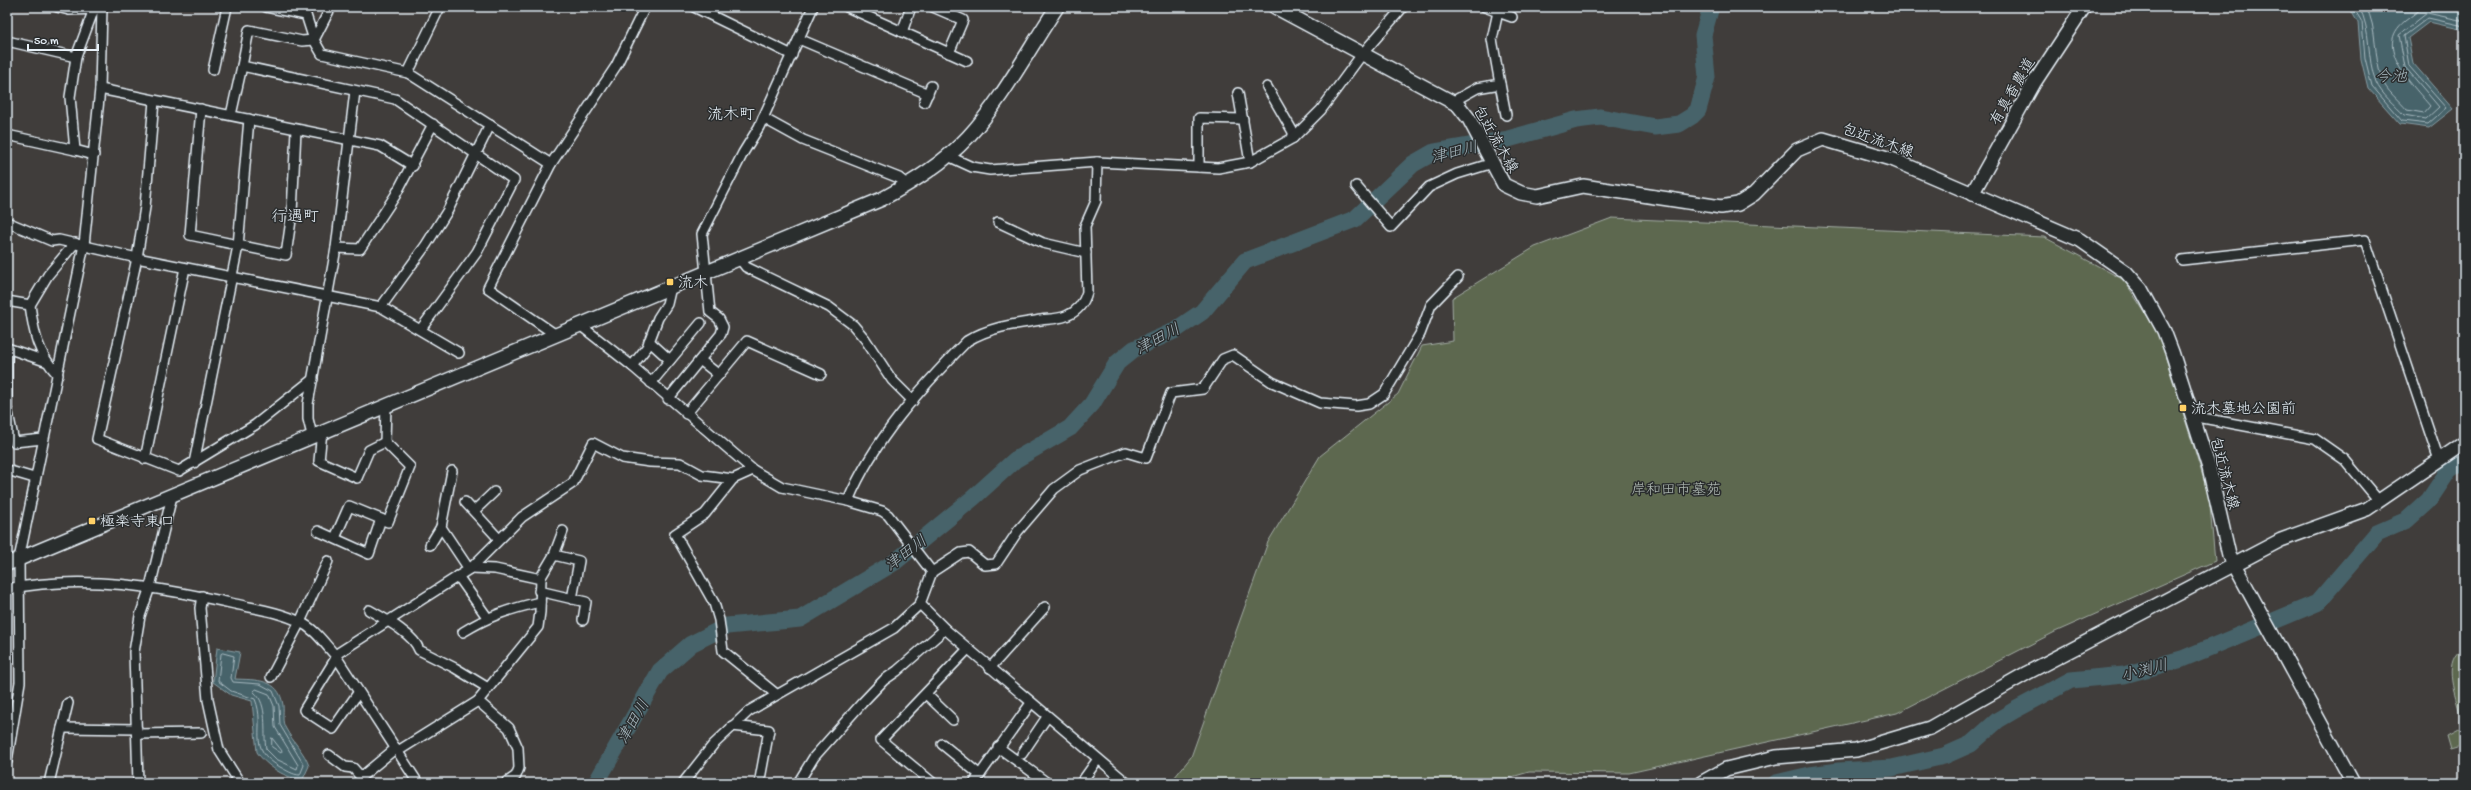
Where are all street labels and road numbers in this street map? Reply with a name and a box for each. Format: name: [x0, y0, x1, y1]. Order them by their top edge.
street label: 有真香農道: [1986, 55, 2040, 129]
street label: 包近流木線: [1468, 103, 1522, 177]
street label: 包近流木線: [1839, 120, 1916, 163]
street label: 包近流木線: [2205, 435, 2242, 512]

